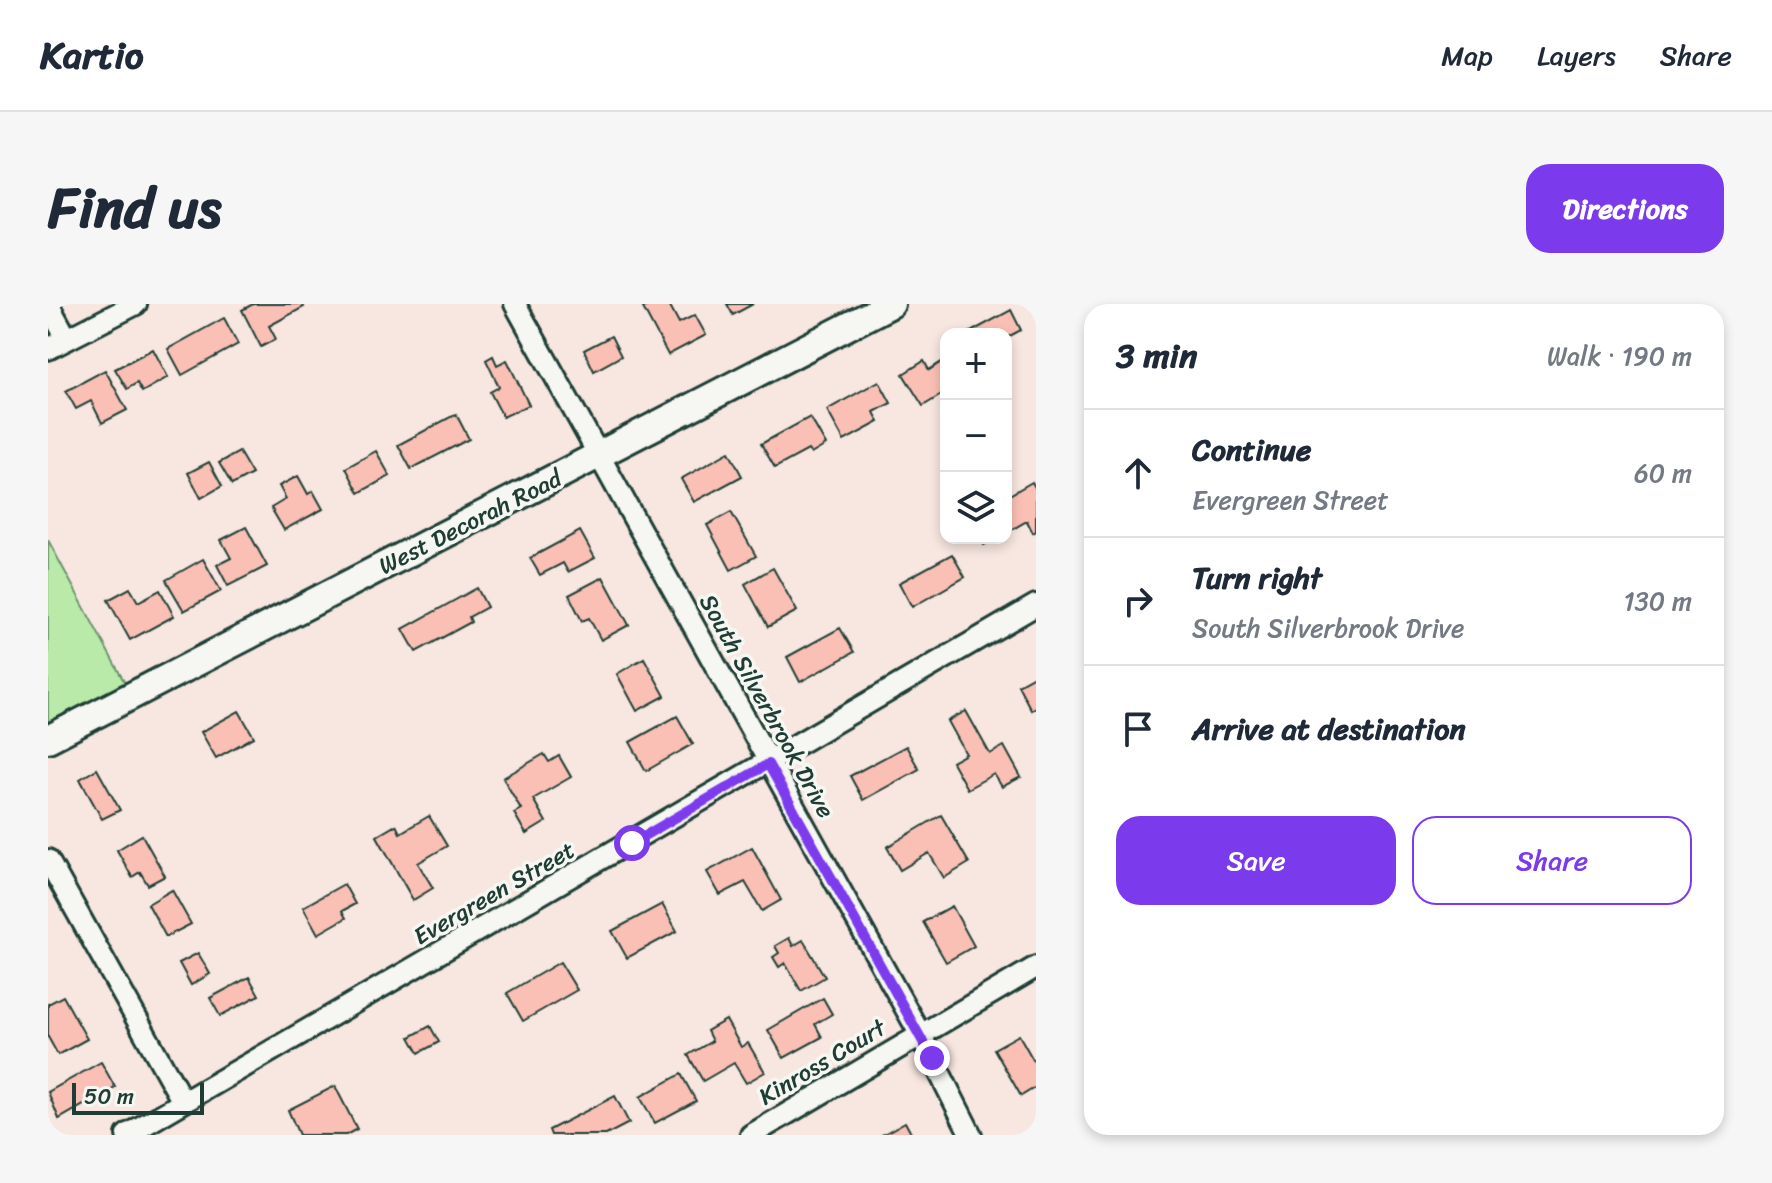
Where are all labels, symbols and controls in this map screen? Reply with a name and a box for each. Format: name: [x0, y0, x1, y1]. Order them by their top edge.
text: Kartio: [40, 22, 144, 89]
text: Map: [1441, 31, 1493, 80]
text: Layers: [1537, 31, 1616, 80]
text: Share: [1660, 31, 1732, 80]
text: Find us: [48, 159, 221, 258]
button: Directions: [1526, 164, 1724, 253]
text: 3 min: [1116, 326, 1197, 386]
map controls: [940, 328, 1012, 544]
button: +: [940, 328, 1012, 400]
text: Walk · 190 m: [1547, 333, 1692, 379]
button: −: [940, 400, 1012, 472]
text: Continue: [1192, 423, 1311, 477]
text: 60 m: [1634, 450, 1692, 496]
icon: ahead: [1116, 451, 1160, 495]
street label: West Decorah Road: [371, 457, 570, 586]
button: layers: [940, 472, 1012, 544]
text: Evergreen Street: [1192, 477, 1389, 523]
text: Turn right: [1192, 551, 1322, 605]
text: 130 m: [1623, 578, 1692, 624]
icon: right: [1116, 579, 1160, 623]
street label: South Silverbrook Drive: [688, 586, 846, 826]
text: South Silverbrook Drive: [1192, 605, 1464, 651]
text: Arrive at destination: [1192, 702, 1466, 756]
icon: arrive: [1116, 707, 1160, 751]
button: Save: [1116, 816, 1396, 905]
button: Share: [1412, 816, 1692, 905]
route start: [614, 825, 650, 861]
street label: Evergreen Street: [405, 829, 583, 957]
street label: Kinross Court: [750, 1007, 895, 1117]
route end: [914, 1040, 950, 1076]
text: 50 m: [84, 1077, 134, 1116]
scale bar: [72, 1079, 204, 1115]

